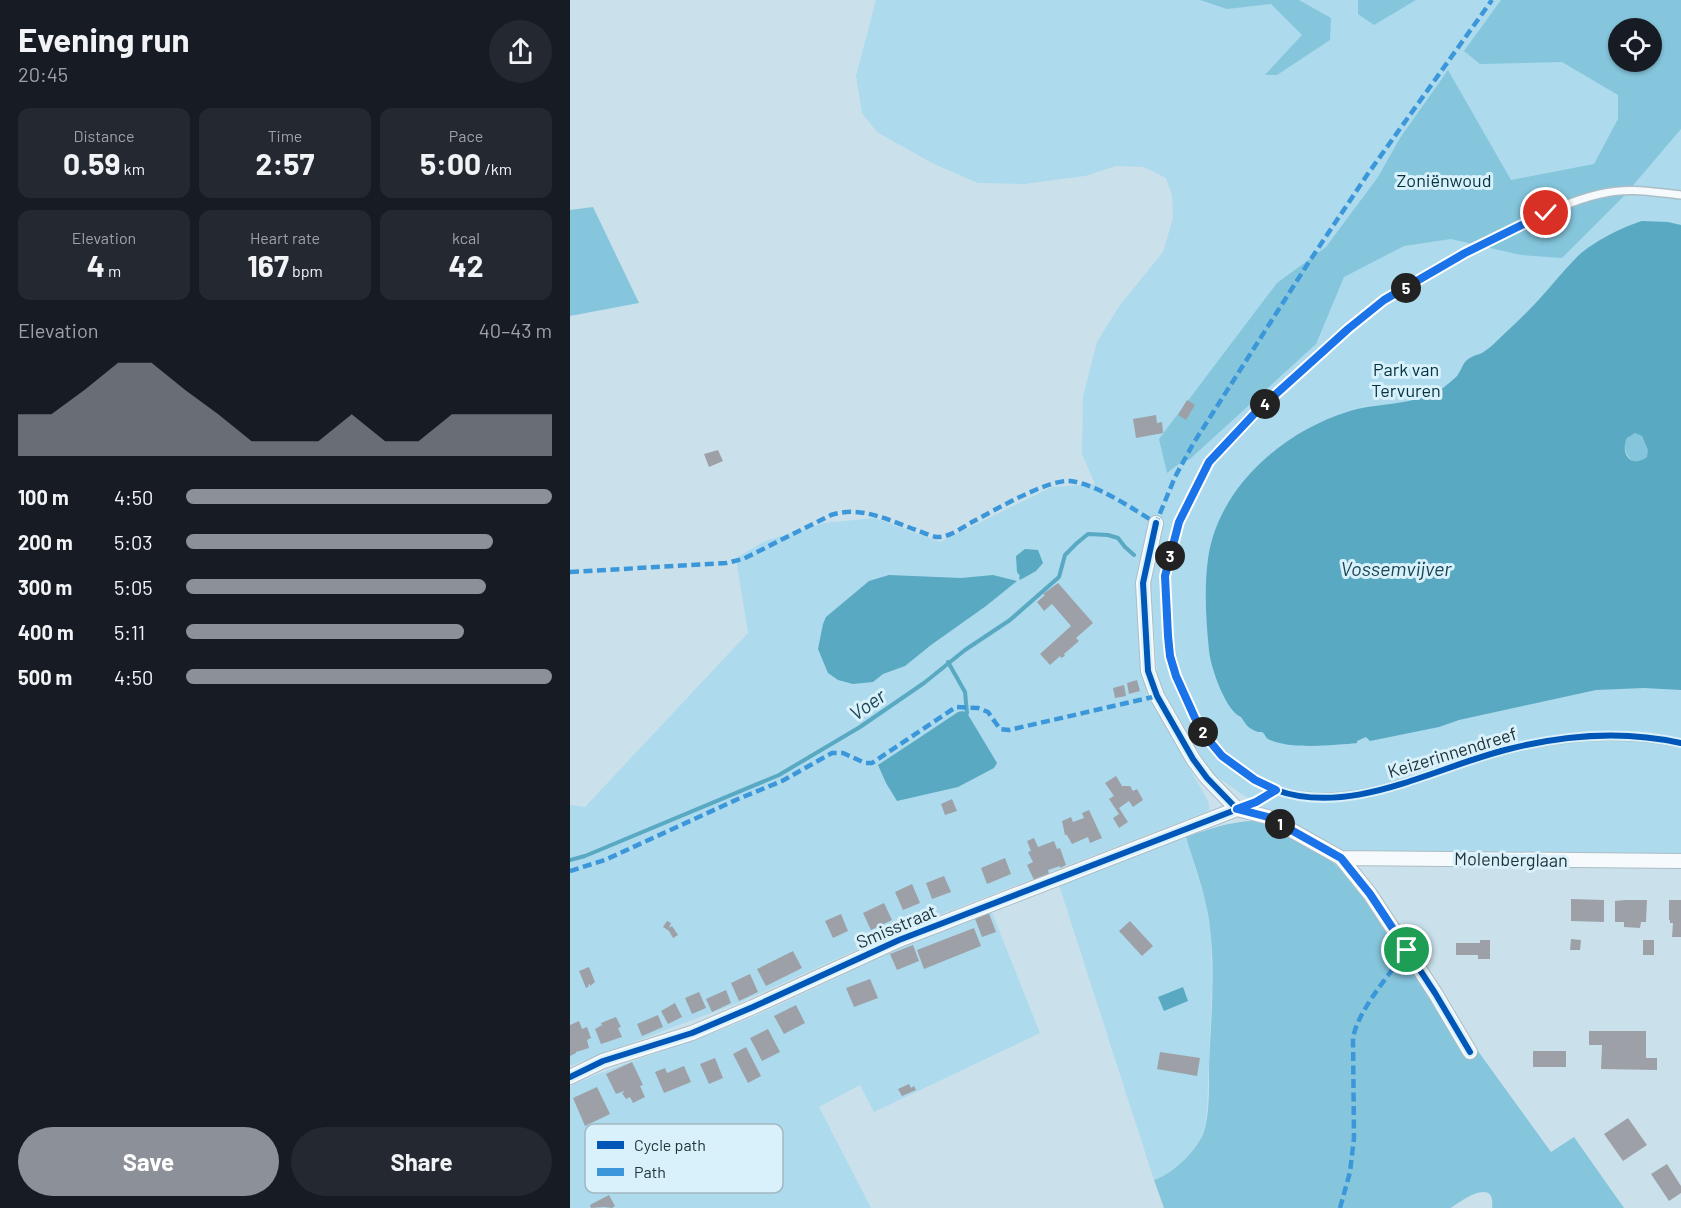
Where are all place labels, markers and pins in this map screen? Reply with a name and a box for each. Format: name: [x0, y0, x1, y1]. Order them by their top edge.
pin: [1520, 187, 1571, 238]
pin: 5: [1391, 273, 1421, 303]
pin: 4: [1250, 389, 1280, 419]
pin: 3: [1155, 541, 1185, 571]
pin: 2: [1188, 717, 1218, 747]
pin: 1: [1265, 809, 1295, 839]
pin: [1381, 924, 1432, 975]

